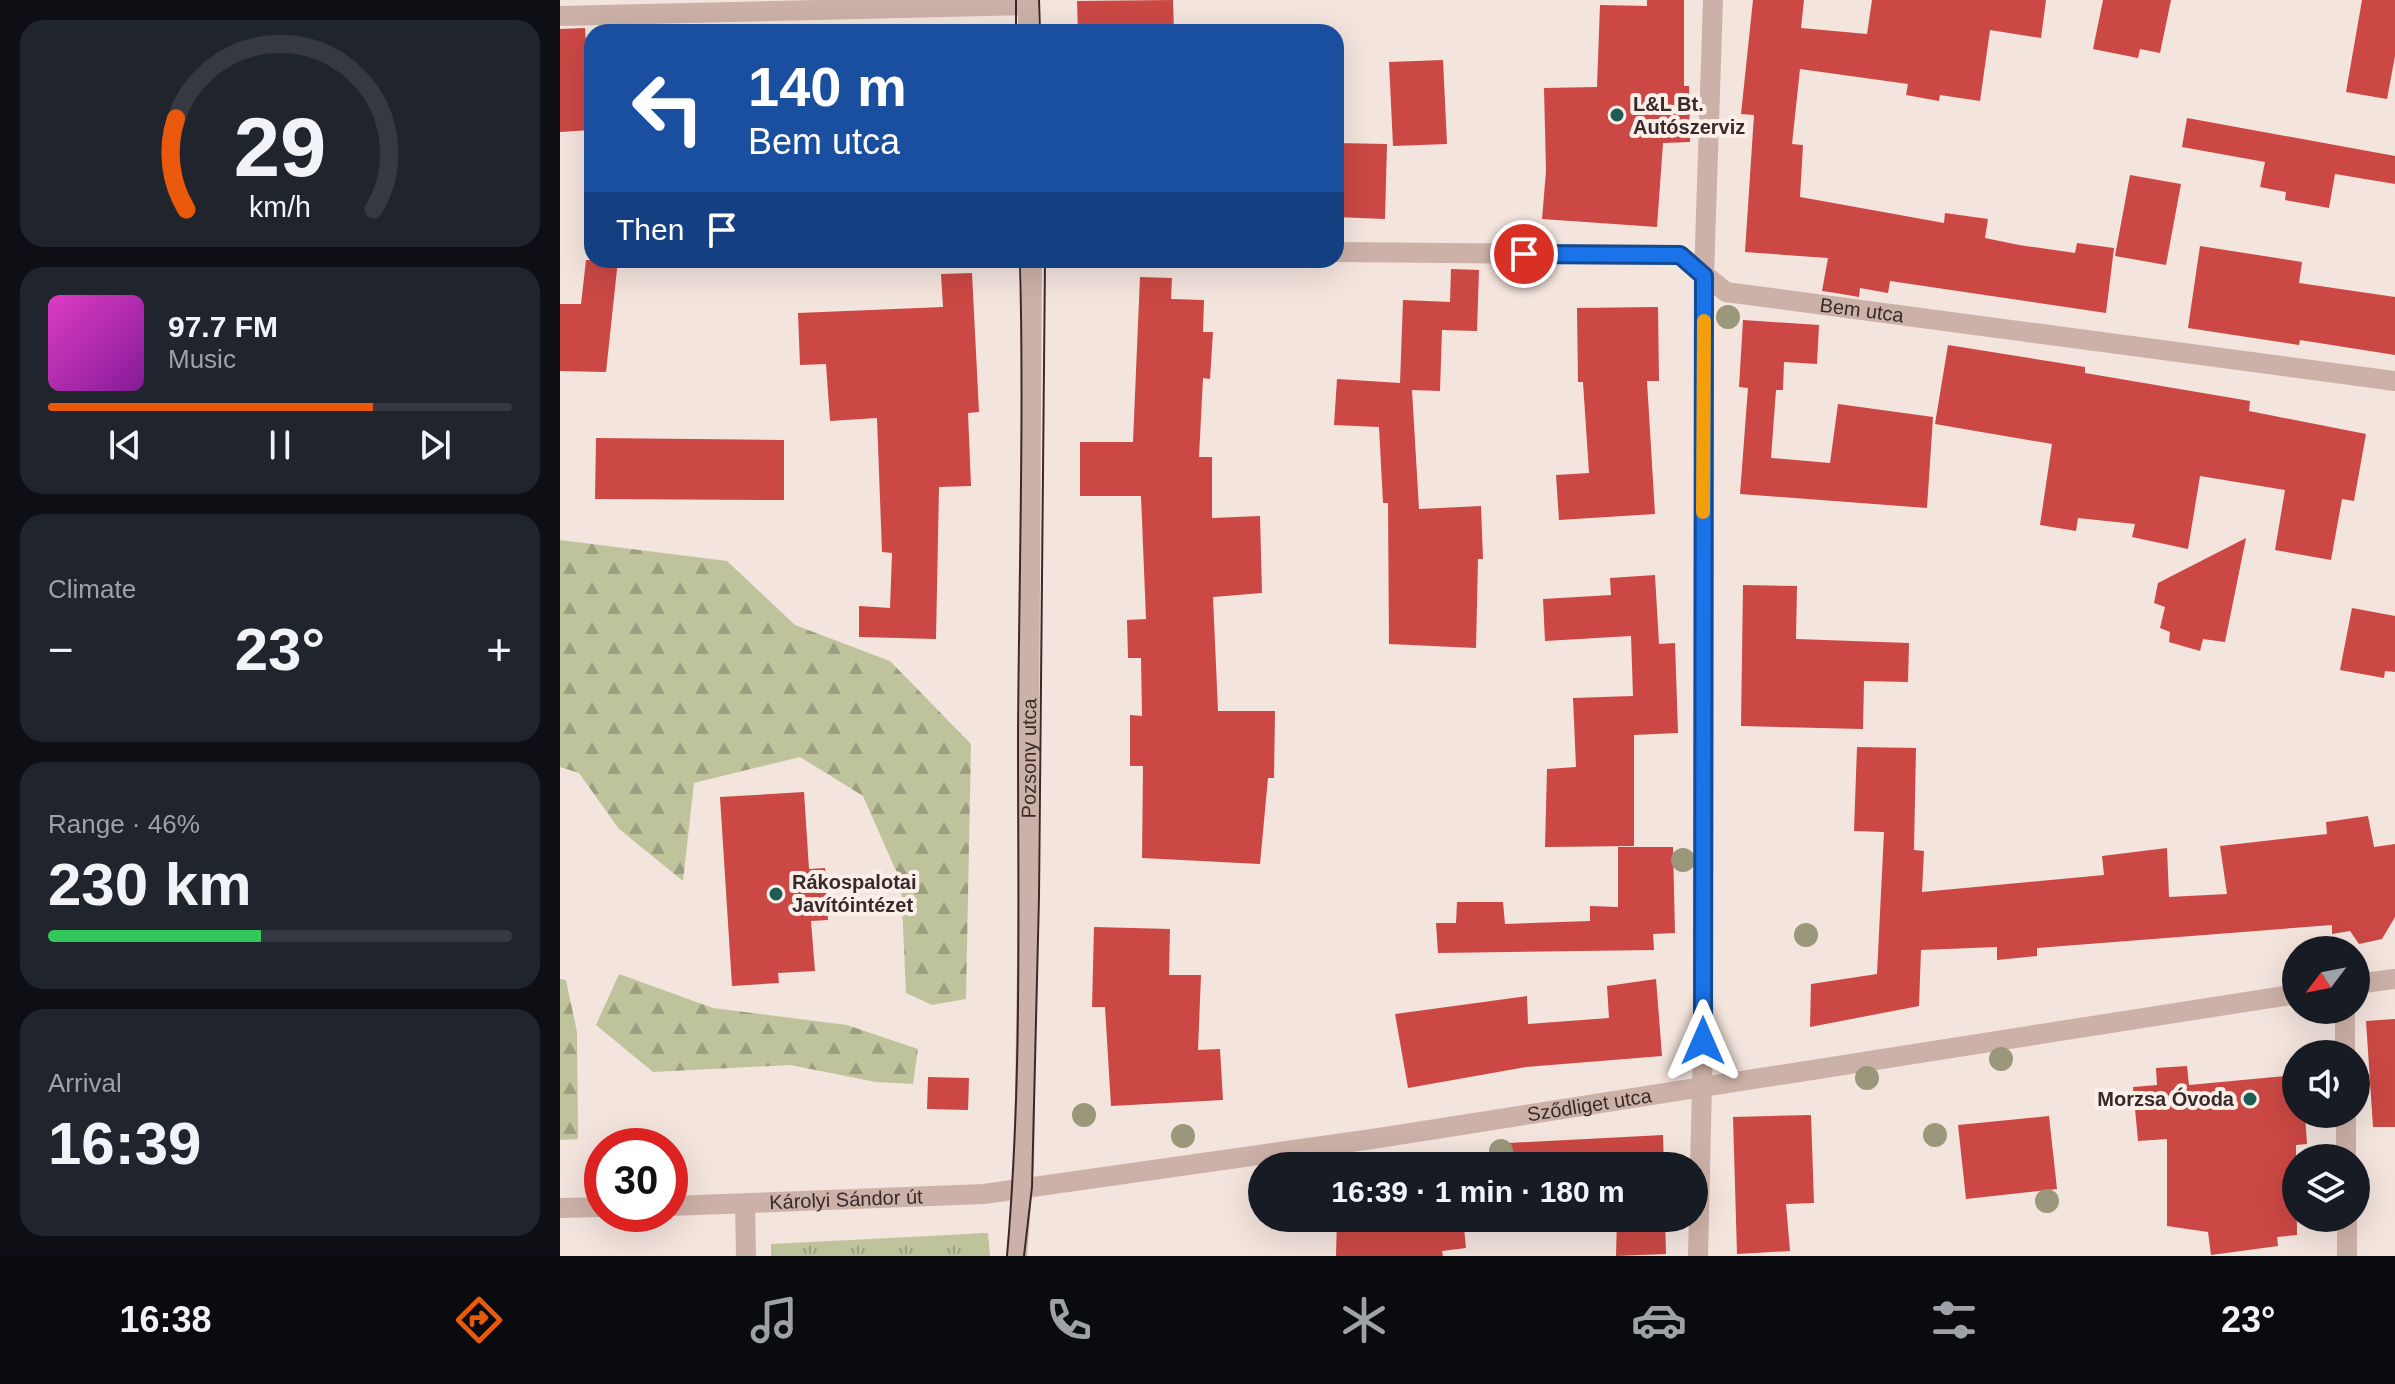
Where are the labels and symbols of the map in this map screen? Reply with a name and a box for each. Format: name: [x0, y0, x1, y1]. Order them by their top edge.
place label: L&L Bt. Autószerviz: [1633, 93, 1745, 138]
marker: L&L Bt. Autószerviz: [1608, 106, 1626, 124]
pin: [1490, 220, 1558, 288]
street label: Bem utca: [1818, 294, 1906, 327]
street label: Pozsony utca: [1017, 697, 1040, 818]
place label: Rákospalotai Javítóintézet: [792, 871, 916, 916]
marker: Rákospalotai Javítóintézet: [767, 885, 785, 903]
north arrow: [2282, 936, 2370, 1024]
position arrow: [1661, 999, 1745, 1083]
street label: Sződliget utca: [1525, 1084, 1654, 1126]
place label: Morzsa Óvoda: [2097, 1087, 2235, 1110]
marker: Morzsa Óvoda: [2241, 1090, 2259, 1108]
speed limit sign: 30: [584, 1128, 688, 1232]
street label: Károlyi Sándor út: [769, 1185, 923, 1213]

